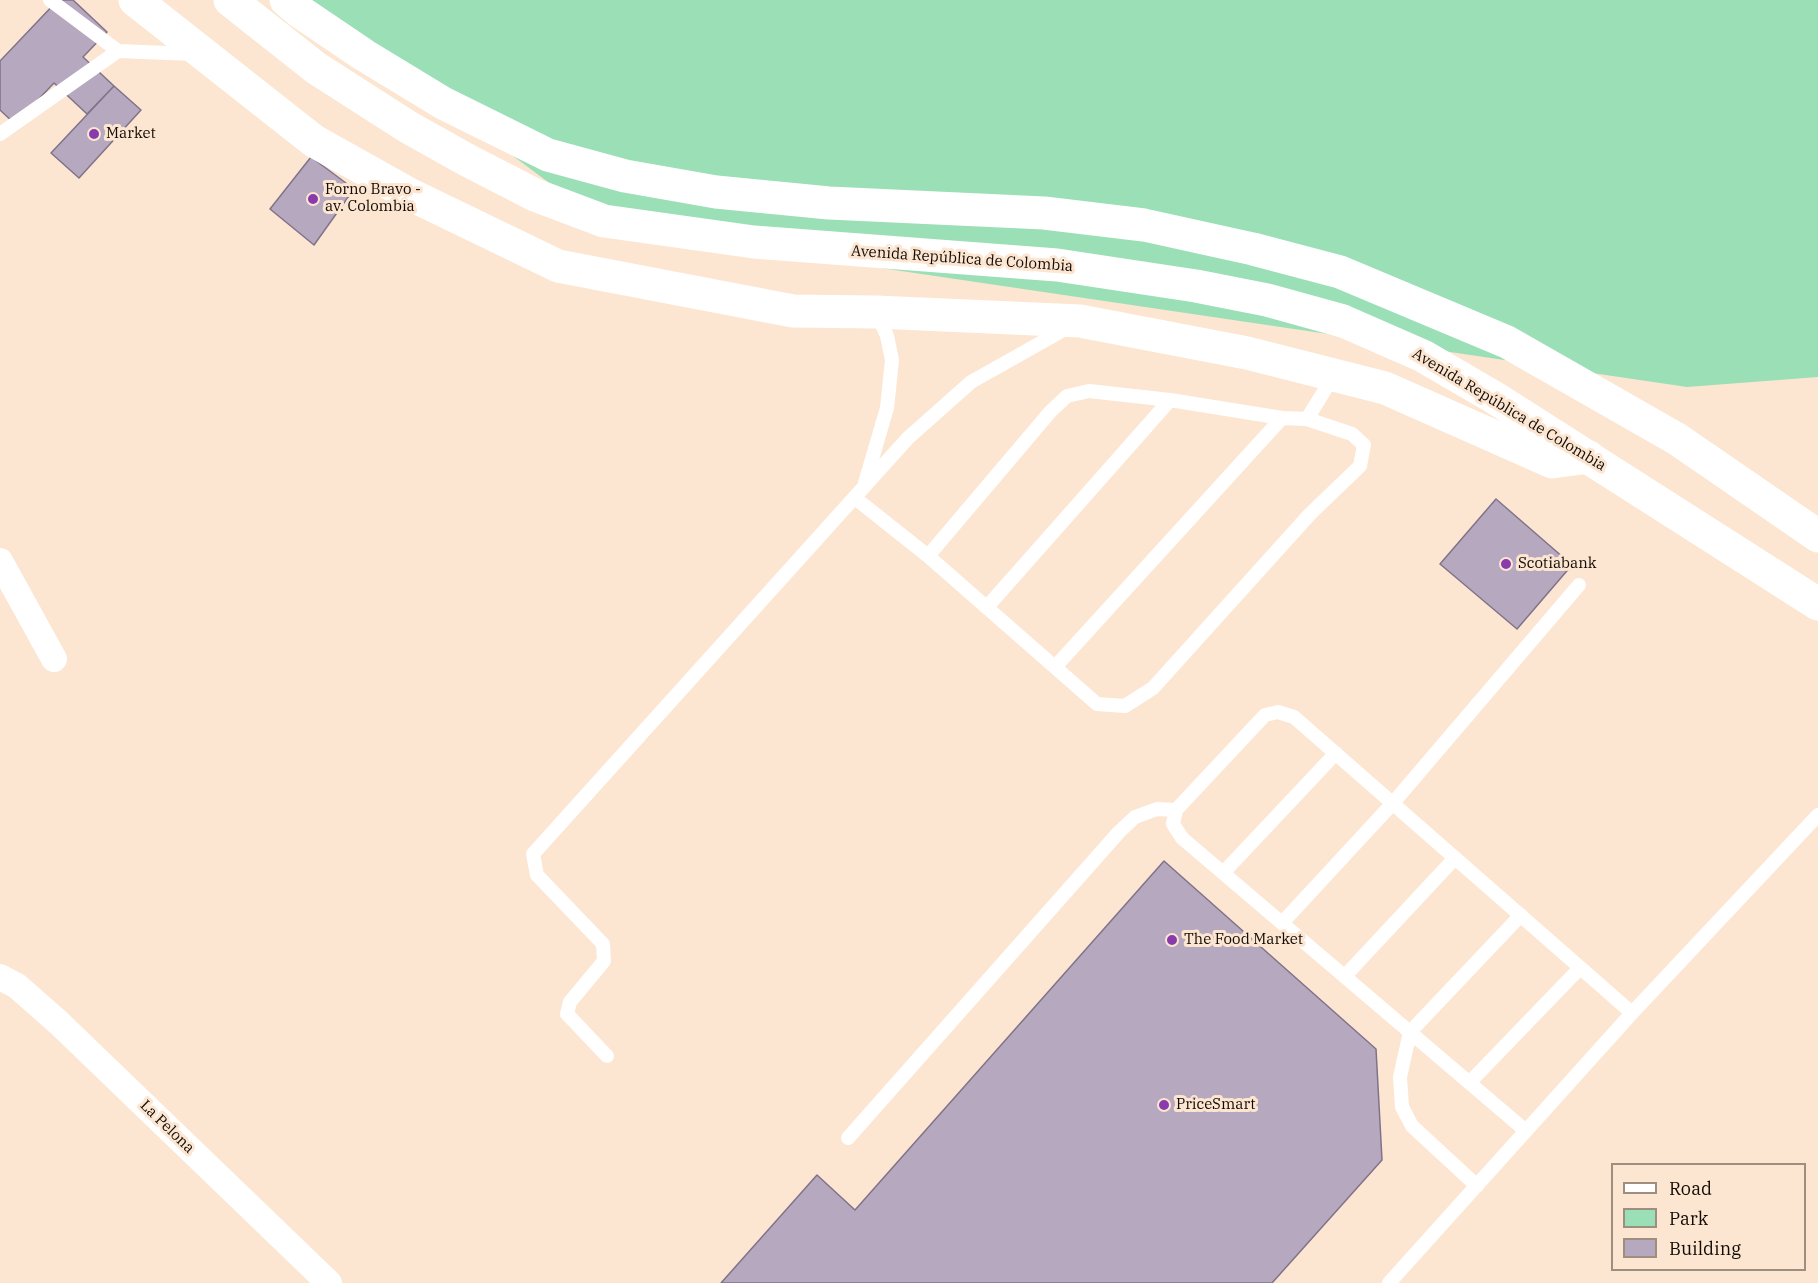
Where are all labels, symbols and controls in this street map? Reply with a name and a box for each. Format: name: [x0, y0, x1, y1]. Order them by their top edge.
place label: Market: [106, 125, 156, 143]
marker: Market: [87, 127, 101, 141]
place label: Forno Bravo - av. Colombia: [325, 181, 421, 216]
marker: Forno Bravo - av. Colombia: [306, 192, 320, 206]
street label: Avenida República de Colombia: [850, 242, 1074, 276]
street label: Avenida República de Colombia: [1409, 345, 1609, 475]
place label: Scotiabank: [1518, 555, 1597, 573]
marker: Scotiabank: [1499, 557, 1513, 571]
place label: The Food Market: [1184, 931, 1303, 949]
marker: The Food Market: [1165, 933, 1179, 947]
place label: PriceSmart: [1176, 1096, 1255, 1114]
street label: La Pelona: [136, 1097, 198, 1157]
marker: PriceSmart: [1157, 1098, 1171, 1112]
legend: [1611, 1163, 1806, 1271]
text: Road: [1669, 1177, 1712, 1200]
text: Park: [1669, 1207, 1708, 1230]
text: Building: [1669, 1237, 1741, 1260]

